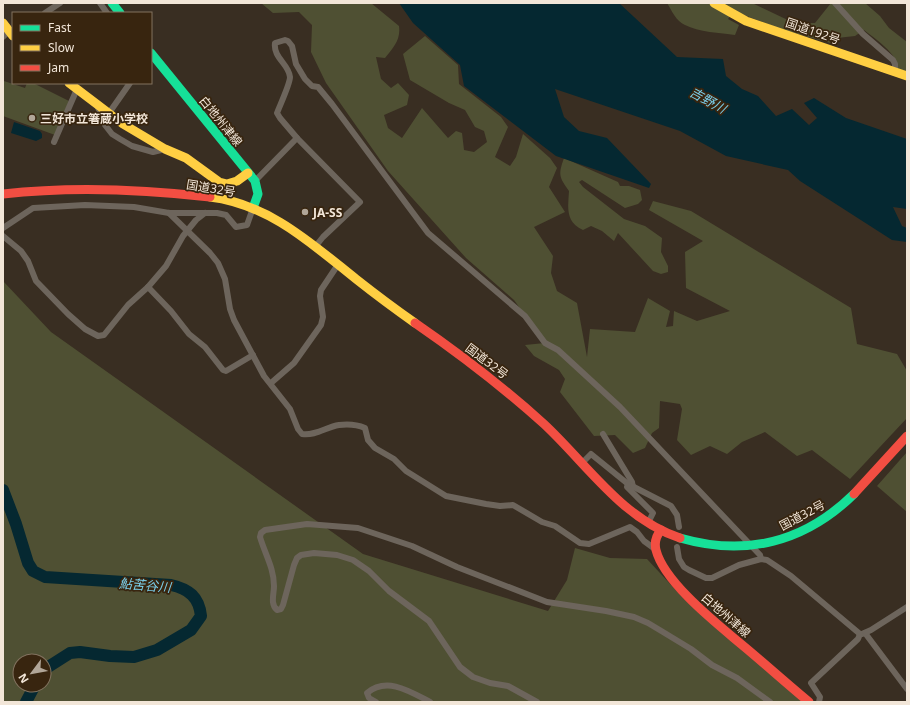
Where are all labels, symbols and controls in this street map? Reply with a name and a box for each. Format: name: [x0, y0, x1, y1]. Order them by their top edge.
legend: [12, 12, 152, 84]
street label: 国道192号: [783, 14, 843, 48]
text: Fast: [48, 19, 72, 36]
text: Slow: [48, 39, 75, 56]
text: Jam: [47, 59, 69, 76]
water label: 吉野川: [687, 83, 731, 118]
street label: 白地州津線: [196, 92, 246, 150]
place label: 三好市立箸蔵小学校: [40, 110, 148, 127]
marker: 三好市立箸蔵小学校: [27, 113, 37, 123]
street label: 国道32号: [185, 176, 237, 200]
place label: JA-SS: [312, 204, 343, 221]
marker: JA-SS: [300, 207, 310, 217]
street label: 国道32号: [462, 339, 512, 383]
street label: 国道32号: [776, 496, 828, 534]
water label: 鮎苦谷川: [118, 574, 174, 596]
street label: 白地州津線: [698, 589, 754, 641]
north arrow: [12, 653, 52, 693]
text: N: [14, 671, 32, 686]

